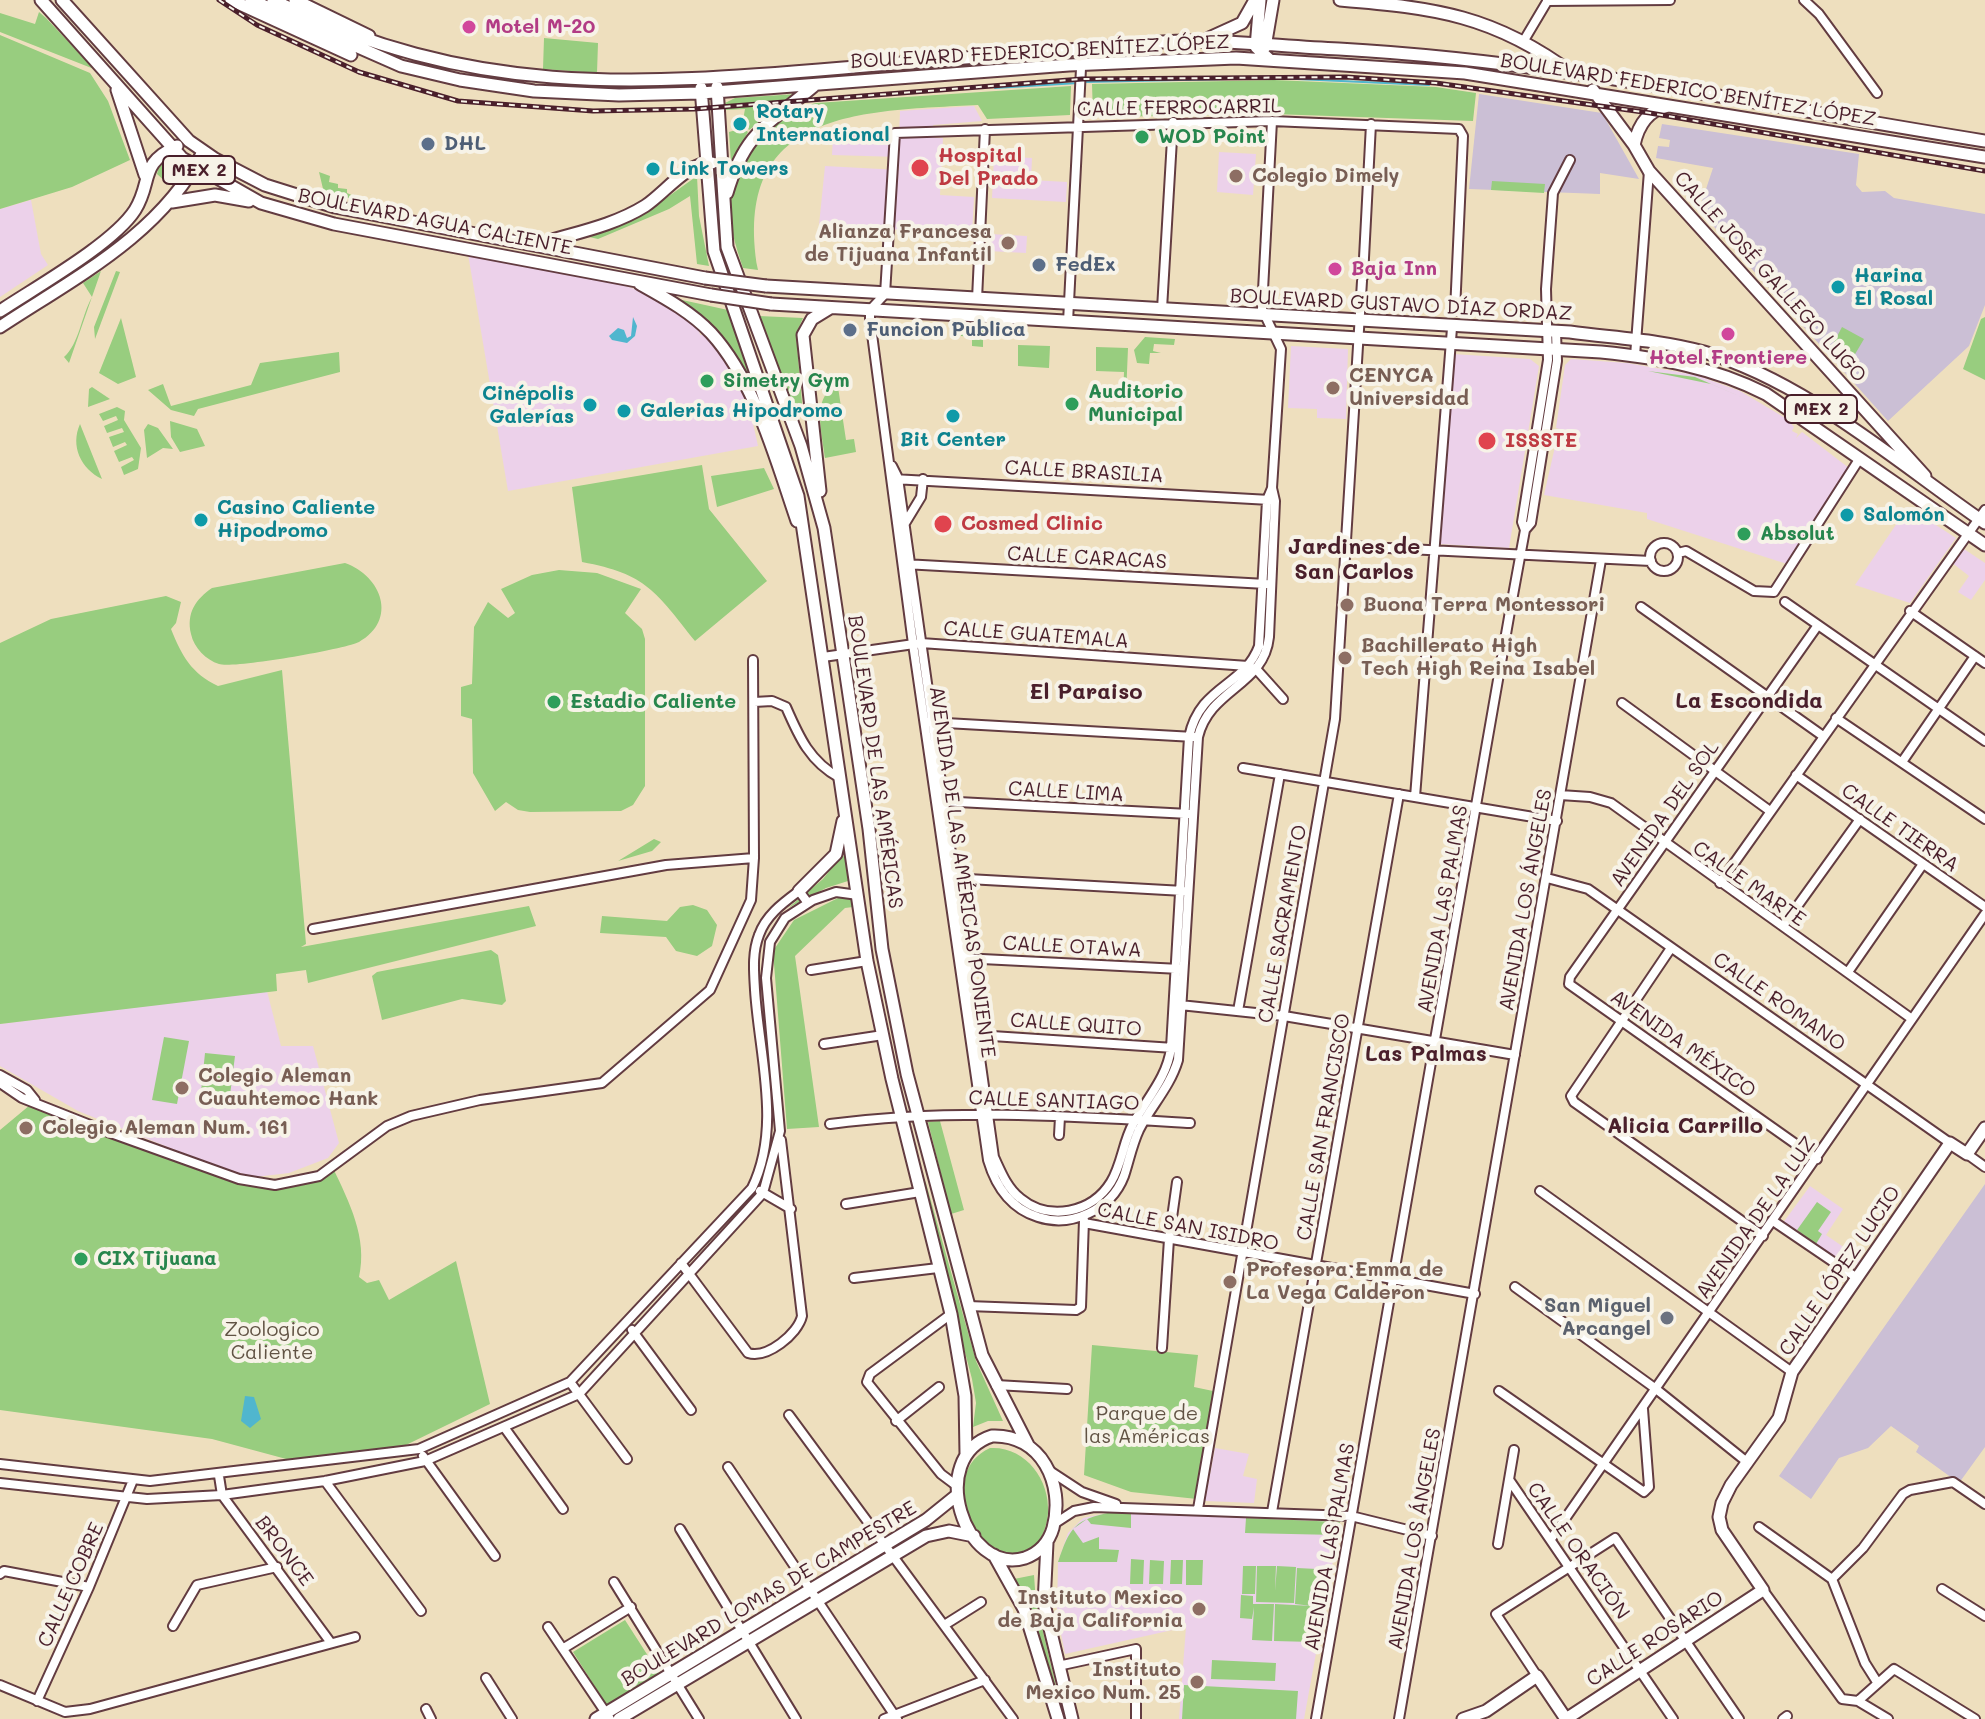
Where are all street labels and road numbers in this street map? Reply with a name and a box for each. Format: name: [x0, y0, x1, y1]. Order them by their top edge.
street label: BOULEVARD FEDERICO BENÍTEZ LÓPEZ: [850, 30, 1230, 74]
street label: BOULEVARD FEDERICO BENÍTEZ LÓPEZ: [1499, 48, 1877, 132]
street label: CALLE FERROCARRIL: [1077, 94, 1281, 122]
road number: MEX 2: [163, 156, 235, 184]
street label: CALLE JOSÉ GALLEGO LUGO: [1669, 167, 1871, 387]
street label: BOULEVARD AGUA CALIENTE: [296, 184, 574, 260]
street label: BOULEVARD GUSTAVO DÍAZ ORDAZ: [1229, 284, 1573, 326]
road number: MEX 2: [1785, 395, 1857, 423]
street label: CALLE BRASILIA: [1004, 456, 1164, 488]
street label: CALLE CARACAS: [1006, 542, 1168, 574]
street label: BOULEVARD DE LAS AMÉRICAS: [843, 614, 907, 910]
street label: CALLE GUATEMALA: [943, 617, 1129, 653]
street label: AVENIDA DE LAS AMÉRICAS PONIENTE: [924, 685, 1000, 1059]
street label: AVENIDA DEL SOL: [1606, 737, 1724, 891]
street label: CALLE LIMA: [1007, 777, 1125, 807]
street label: CALLE TIERRA: [1837, 779, 1963, 877]
street label: AVENIDA LOS ÁNGELES: [1495, 787, 1557, 1013]
street label: AVENIDA LAS PALMAS: [1413, 803, 1473, 1015]
street label: CALLE SACRAMENTO: [1254, 823, 1312, 1025]
street label: CALLE MARTE: [1688, 836, 1810, 932]
street label: CALLE OTAWA: [1002, 931, 1142, 963]
street label: CALLE ROMANO: [1708, 947, 1850, 1057]
street label: AVENIDA MÉXICO: [1606, 985, 1760, 1103]
street label: CALLE QUITO: [1009, 1008, 1143, 1042]
street label: CALLE SAN FRANCISCO: [1292, 1012, 1356, 1242]
street label: CALLE SANTIAGO: [968, 1086, 1140, 1116]
street label: AVENIDA DE LA LUZ: [1691, 1132, 1821, 1304]
street label: CALLE LÓPEZ LUCIO: [1774, 1182, 1906, 1360]
street label: CALLE SAN ISIDRO: [1095, 1198, 1281, 1256]
street label: AVENIDA LOS ÁNGELES: [1384, 1426, 1446, 1652]
street label: AVENIDA LAS PALMAS: [1300, 1441, 1360, 1653]
street label: CALLE ORACIÓN: [1522, 1478, 1634, 1624]
street label: BOULEVARD LOMAS DE CAMPESTRE: [617, 1496, 921, 1692]
street label: BRONCE: [250, 1511, 318, 1591]
street label: CALLE COBRE: [33, 1519, 109, 1651]
street label: CALLE ROSARIO: [1582, 1586, 1728, 1692]

